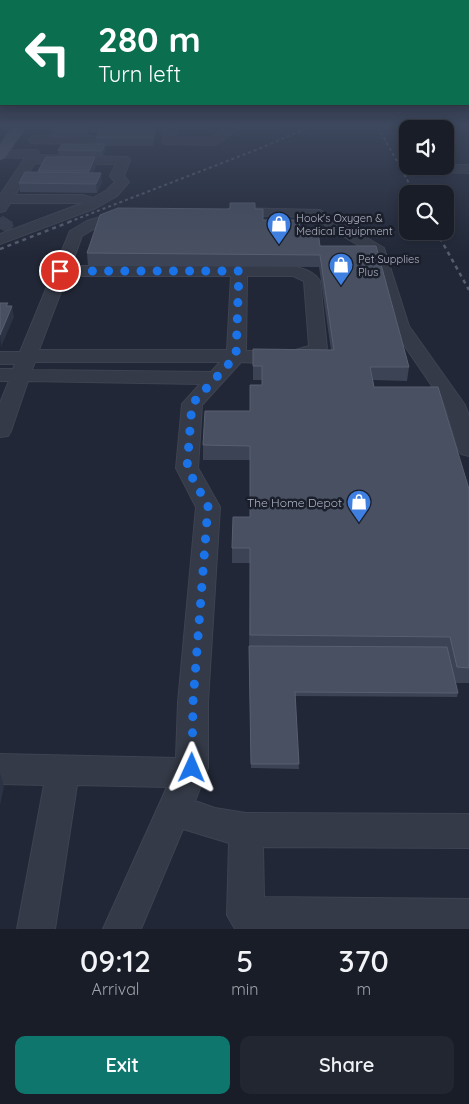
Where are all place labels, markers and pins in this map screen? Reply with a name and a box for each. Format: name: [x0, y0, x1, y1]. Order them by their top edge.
shop icon: Hook's Oxygen & Medical Equipment: [266, 211, 292, 245]
place label: Hook's Oxygen & Medical Equipment: [296, 211, 393, 238]
pin: [39, 250, 81, 292]
shop icon: Pet Supplies Plus: [328, 252, 354, 286]
place label: Pet Supplies Plus: [358, 252, 419, 279]
shop icon: The Home Depot: [346, 489, 372, 523]
place label: The Home Depot: [247, 495, 342, 510]

